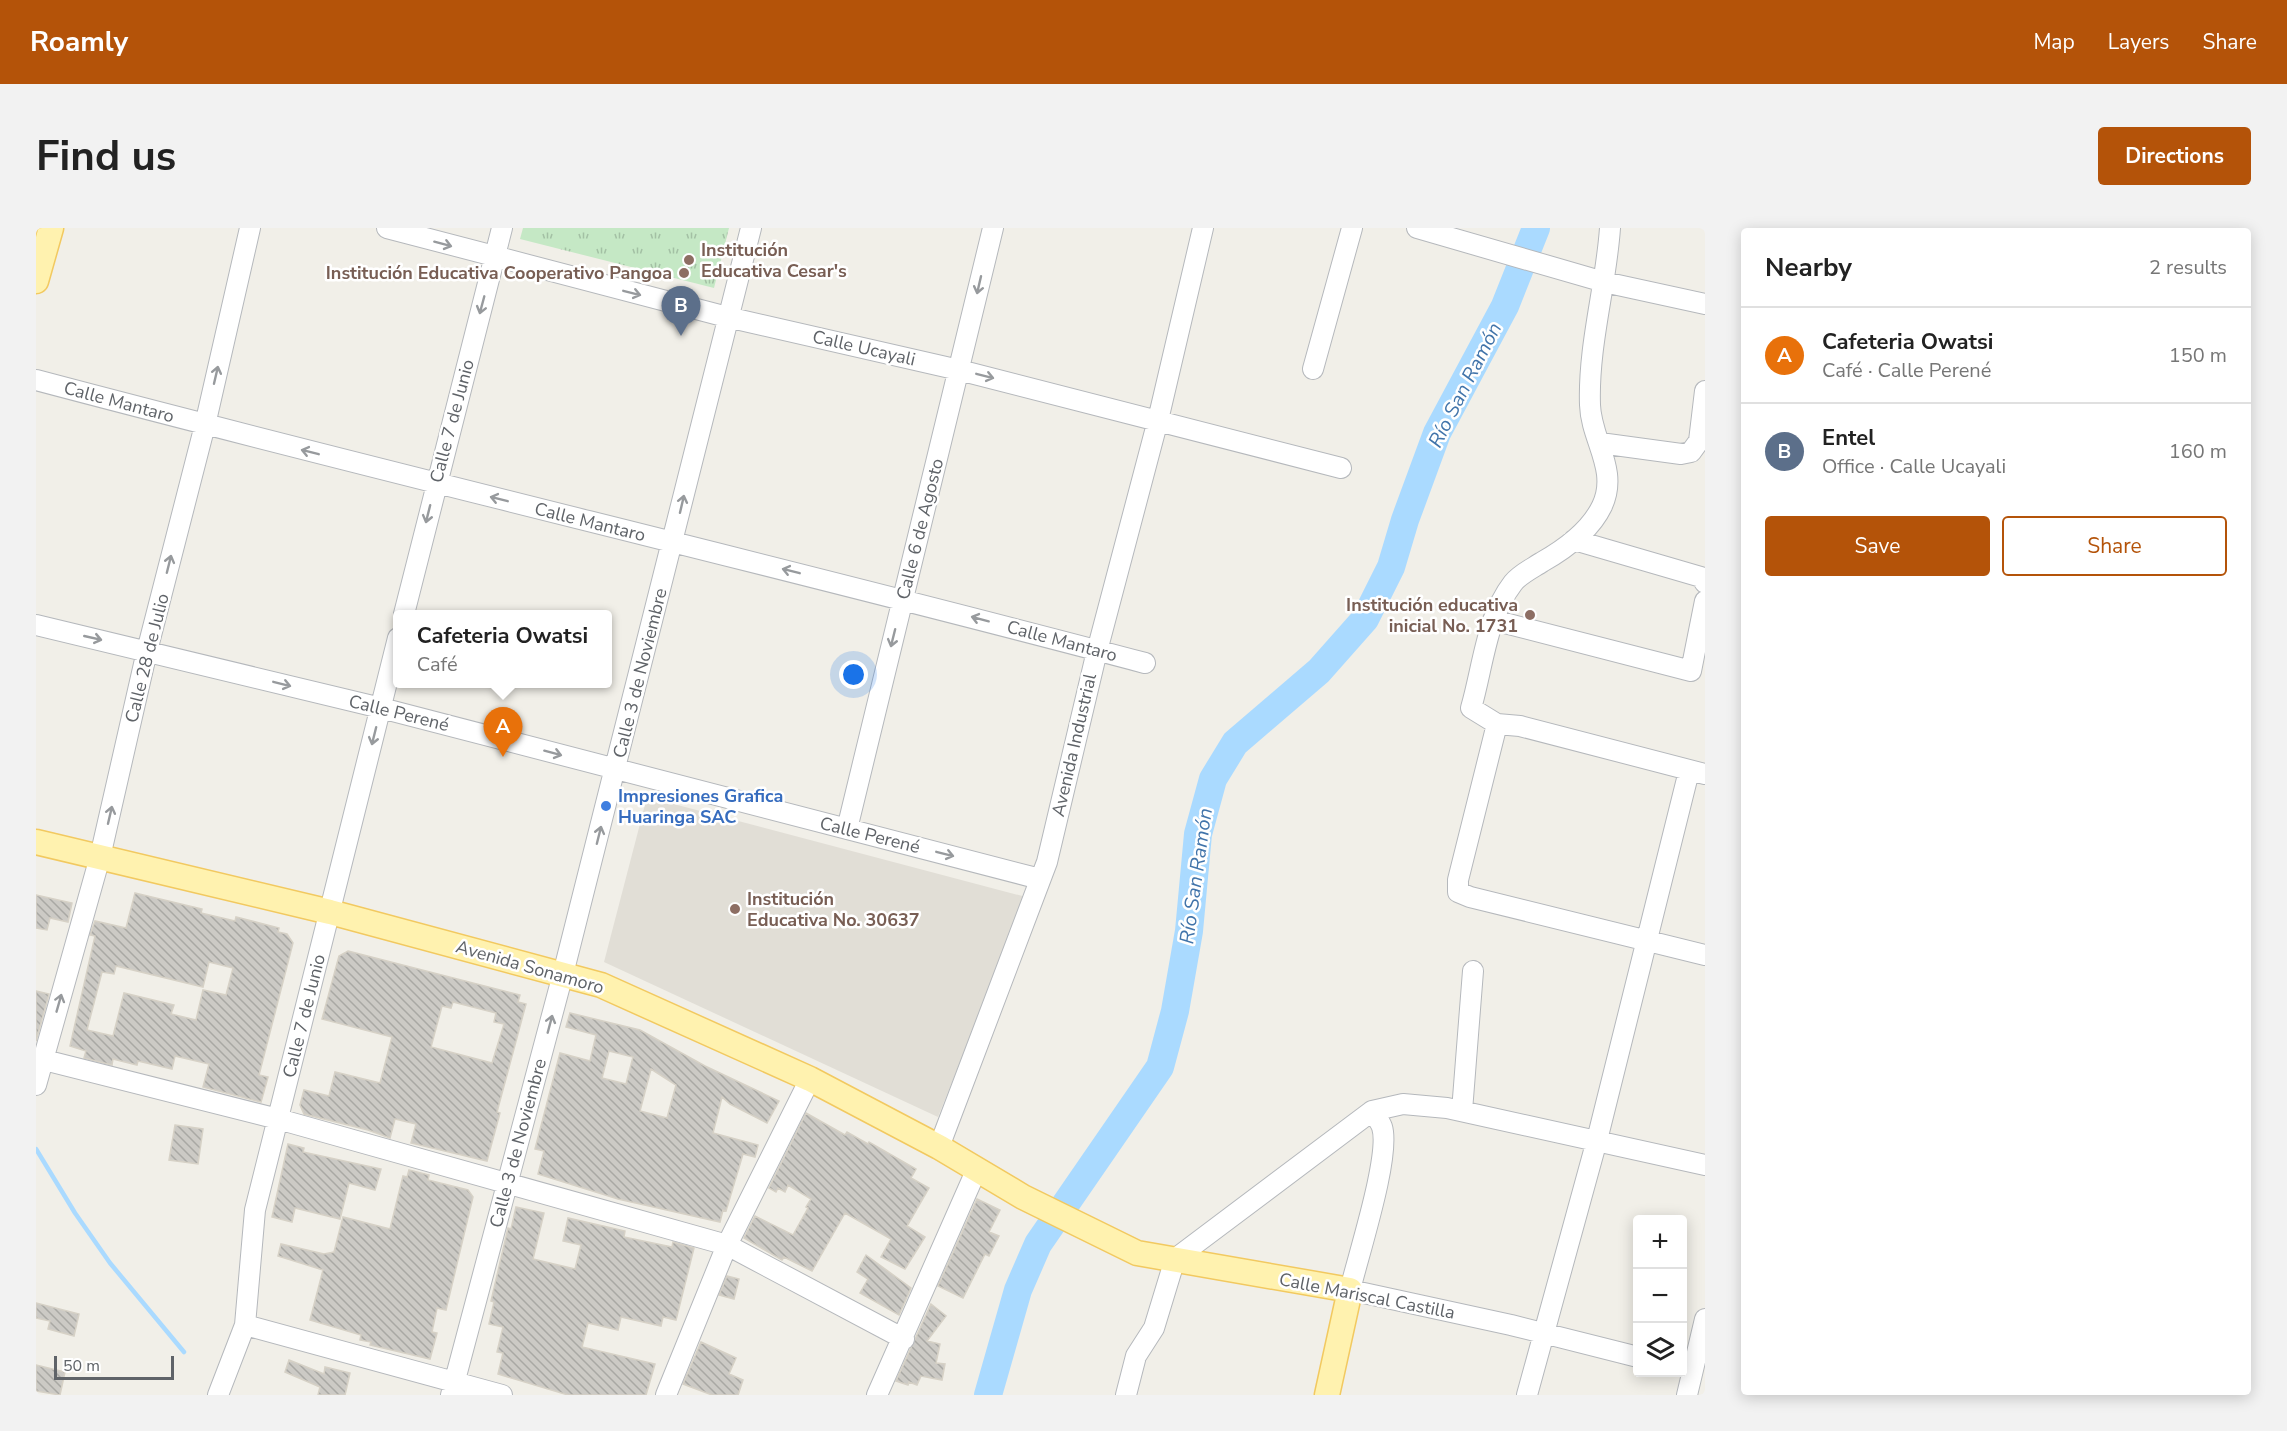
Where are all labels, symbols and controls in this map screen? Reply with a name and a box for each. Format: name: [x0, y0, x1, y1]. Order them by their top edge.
text: Roamly: [30, 23, 128, 61]
text: Map: [2033, 28, 2075, 56]
text: Layers: [2108, 28, 2169, 56]
text: Share: [2202, 28, 2257, 56]
button: Directions: [2098, 127, 2251, 185]
text: Find us: [36, 128, 176, 185]
one-way arrow: [433, 238, 452, 250]
place label: Institución Educativa Cesar's: [701, 238, 847, 283]
text: Nearby: [1765, 250, 1852, 285]
marker: Institución Educativa Cesar's: [682, 253, 696, 267]
text: 2 results: [2149, 254, 2227, 281]
place label: Institución Educativa Cooperativo Pangoa: [326, 261, 672, 285]
marker: Institución Educativa Cooperativo Pangoa: [677, 266, 691, 280]
one-way arrow: [973, 275, 985, 294]
pin: B: [662, 286, 700, 336]
one-way arrow: [622, 288, 641, 299]
one-way arrow: [476, 295, 487, 314]
water label: Río San Ramón: [1422, 318, 1508, 452]
street label: Calle Ucayali: [810, 324, 918, 372]
text: Cafeteria Owatsi: [1822, 327, 1993, 357]
text: A: [1777, 342, 1792, 369]
text: 150 m: [2169, 342, 2227, 369]
street label: Calle 7 de Junio: [424, 357, 480, 485]
text: Café · Calle Perené: [1822, 357, 1991, 384]
one-way arrow: [211, 366, 223, 385]
one-way arrow: [975, 371, 994, 383]
street label: Calle Mantaro: [61, 376, 177, 428]
text: Entel: [1822, 423, 1875, 453]
text: B: [1778, 438, 1791, 465]
text: 160 m: [2169, 438, 2227, 465]
one-way arrow: [301, 445, 320, 457]
text: Office · Calle Ucayali: [1822, 453, 2006, 480]
street label: Calle 6 de Agosto: [891, 456, 949, 602]
one-way arrow: [490, 493, 509, 505]
one-way arrow: [677, 495, 689, 514]
street label: Calle Mantaro: [532, 497, 648, 547]
one-way arrow: [421, 504, 433, 523]
button: Save: [1765, 516, 1990, 576]
button: Share: [2002, 516, 2227, 576]
one-way arrow: [164, 555, 176, 574]
one-way arrow: [781, 565, 800, 577]
street label: Calle 3 de Noviembre: [607, 586, 673, 760]
street label: Calle 28 de Julio: [119, 591, 175, 725]
place label: Institución educativa inicial No. 1731: [1346, 593, 1518, 638]
marker: Institución educativa inicial No. 1731: [1523, 608, 1537, 622]
popup: [393, 610, 612, 688]
one-way arrow: [970, 613, 989, 624]
street label: Calle Mantaro: [1004, 615, 1120, 667]
text: Cafeteria Owatsi: [417, 621, 588, 651]
one-way arrow: [887, 628, 899, 647]
one-way arrow: [83, 633, 102, 645]
text: Café: [417, 651, 458, 678]
your location: [839, 660, 868, 689]
street label: Avenida Industrial: [1046, 670, 1102, 819]
one-way arrow: [272, 679, 292, 690]
street label: Calle Perené: [346, 689, 452, 737]
pin: A: [484, 708, 522, 757]
one-way arrow: [368, 726, 380, 745]
one-way arrow: [543, 748, 562, 759]
place label: Impresiones Grafica Huaringa SAC: [618, 784, 783, 829]
marker: Impresiones Grafica Huaringa SAC: [599, 799, 613, 813]
one-way arrow: [104, 806, 116, 825]
water label: Río San Ramón: [1173, 806, 1219, 946]
street label: Calle Perené: [817, 811, 923, 859]
one-way arrow: [593, 826, 605, 845]
one-way arrow: [935, 849, 954, 861]
place label: Institución Educativa No. 30637: [747, 887, 920, 932]
marker: Institución Educativa No. 30637: [728, 902, 742, 916]
street label: Avenida Sonamoro: [453, 934, 607, 1000]
street label: Calle 7 de Junio: [277, 952, 331, 1080]
one-way arrow: [54, 994, 65, 1013]
one-way arrow: [545, 1015, 556, 1034]
street label: Calle 3 de Noviembre: [484, 1056, 552, 1230]
map controls: [1633, 1215, 1687, 1377]
button: +: [1633, 1215, 1687, 1269]
street label: Calle Mariscal Castilla: [1277, 1267, 1457, 1325]
button: −: [1633, 1269, 1687, 1323]
button: layers: [1633, 1323, 1687, 1377]
scale bar: [54, 1353, 174, 1380]
text: 50 m: [63, 1355, 100, 1377]

